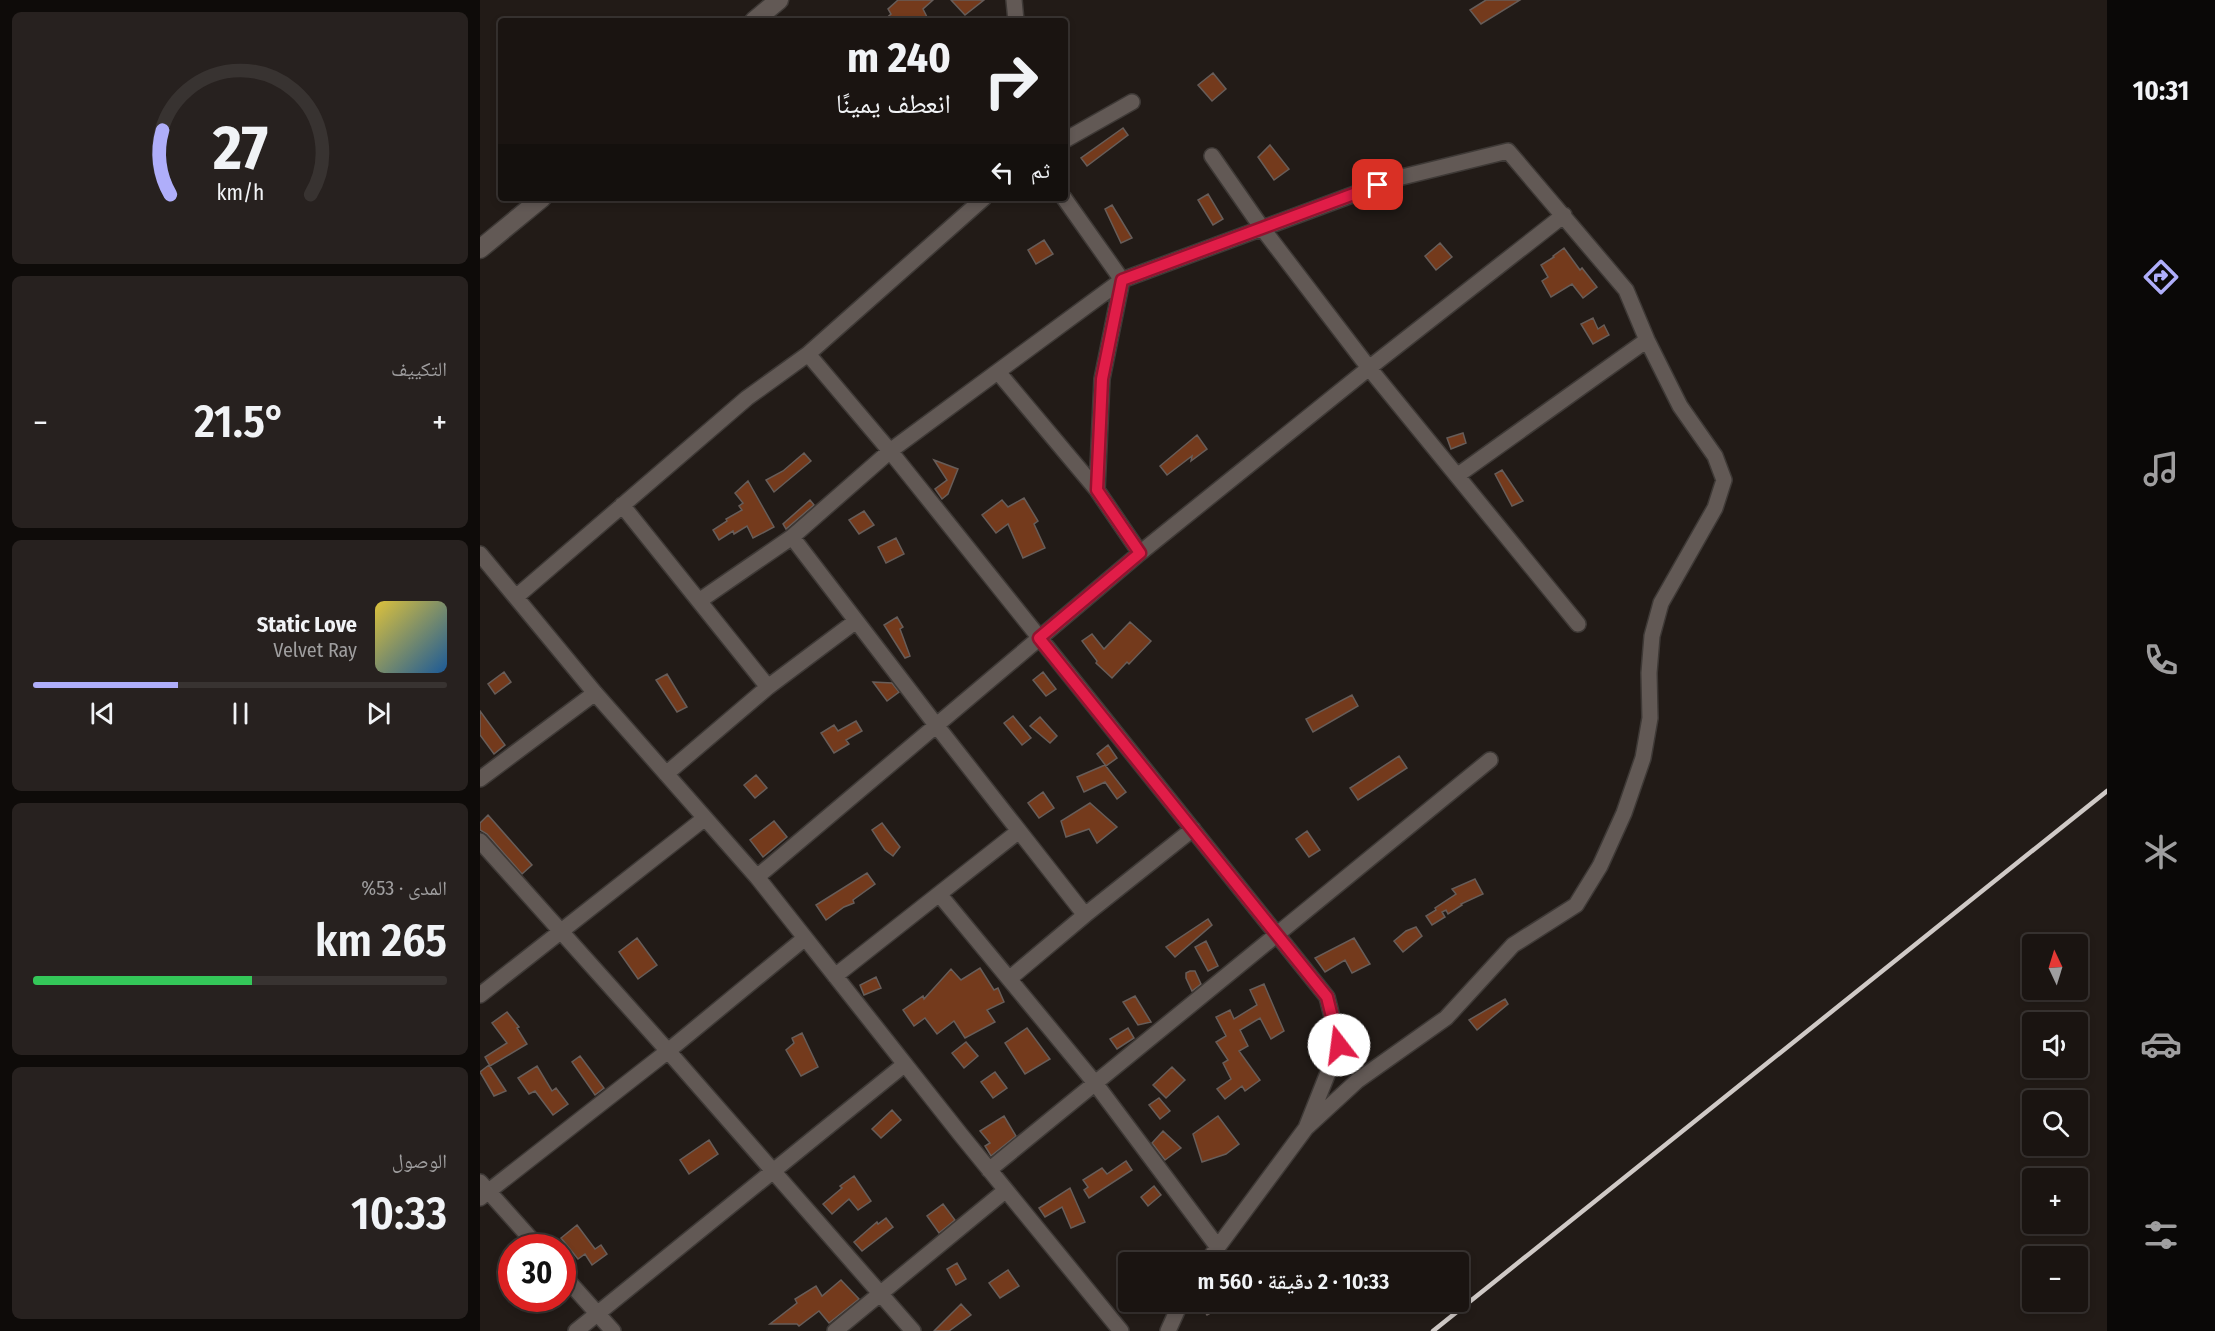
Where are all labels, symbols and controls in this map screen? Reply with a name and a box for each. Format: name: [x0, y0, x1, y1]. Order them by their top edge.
text: 240 m: [847, 33, 951, 83]
icon: right: [972, 42, 1050, 120]
text: 10:31: [2133, 75, 2189, 107]
text: انعطف يمينًا: [836, 88, 951, 120]
text: 27: [211, 111, 268, 186]
icon: left: [986, 156, 1019, 189]
text: ثم: [1031, 157, 1050, 184]
pin: [1352, 159, 1403, 210]
icon: arrive: [1361, 168, 1394, 201]
text: km/h: [216, 180, 264, 206]
icon: directions: [2140, 256, 2182, 298]
text: التكييف: [391, 357, 447, 381]
text: 21.5°: [194, 395, 286, 449]
text: −: [33, 403, 48, 443]
text: +: [432, 403, 447, 443]
icon: music: [2140, 448, 2182, 490]
text: Static Love: [257, 611, 357, 638]
text: Velvet Ray: [273, 638, 357, 662]
icon: phone: [2140, 639, 2182, 681]
icon: previous: [86, 697, 119, 730]
icon: pause: [224, 697, 257, 730]
icon: next: [362, 697, 395, 730]
icon: climate: [2140, 831, 2182, 873]
text: المدى · 53%: [361, 876, 447, 900]
text: 265 km: [315, 914, 447, 968]
north arrow: [2022, 934, 2088, 1000]
map controls: [2022, 934, 2088, 1312]
button: sound: [2022, 1012, 2088, 1078]
position arrow: [1307, 1013, 1371, 1077]
icon: car: [2140, 1023, 2182, 1065]
button: search: [2022, 1090, 2088, 1156]
text: الوصول: [392, 1149, 447, 1173]
button: +: [2022, 1168, 2088, 1234]
text: 10:33: [351, 1187, 447, 1241]
icon: filters: [2140, 1214, 2182, 1256]
speed limit sign: 30: [498, 1234, 576, 1312]
button: −: [2022, 1246, 2088, 1312]
text: 10:33 · 2 دقيقة · 560 m: [1198, 1268, 1389, 1295]

